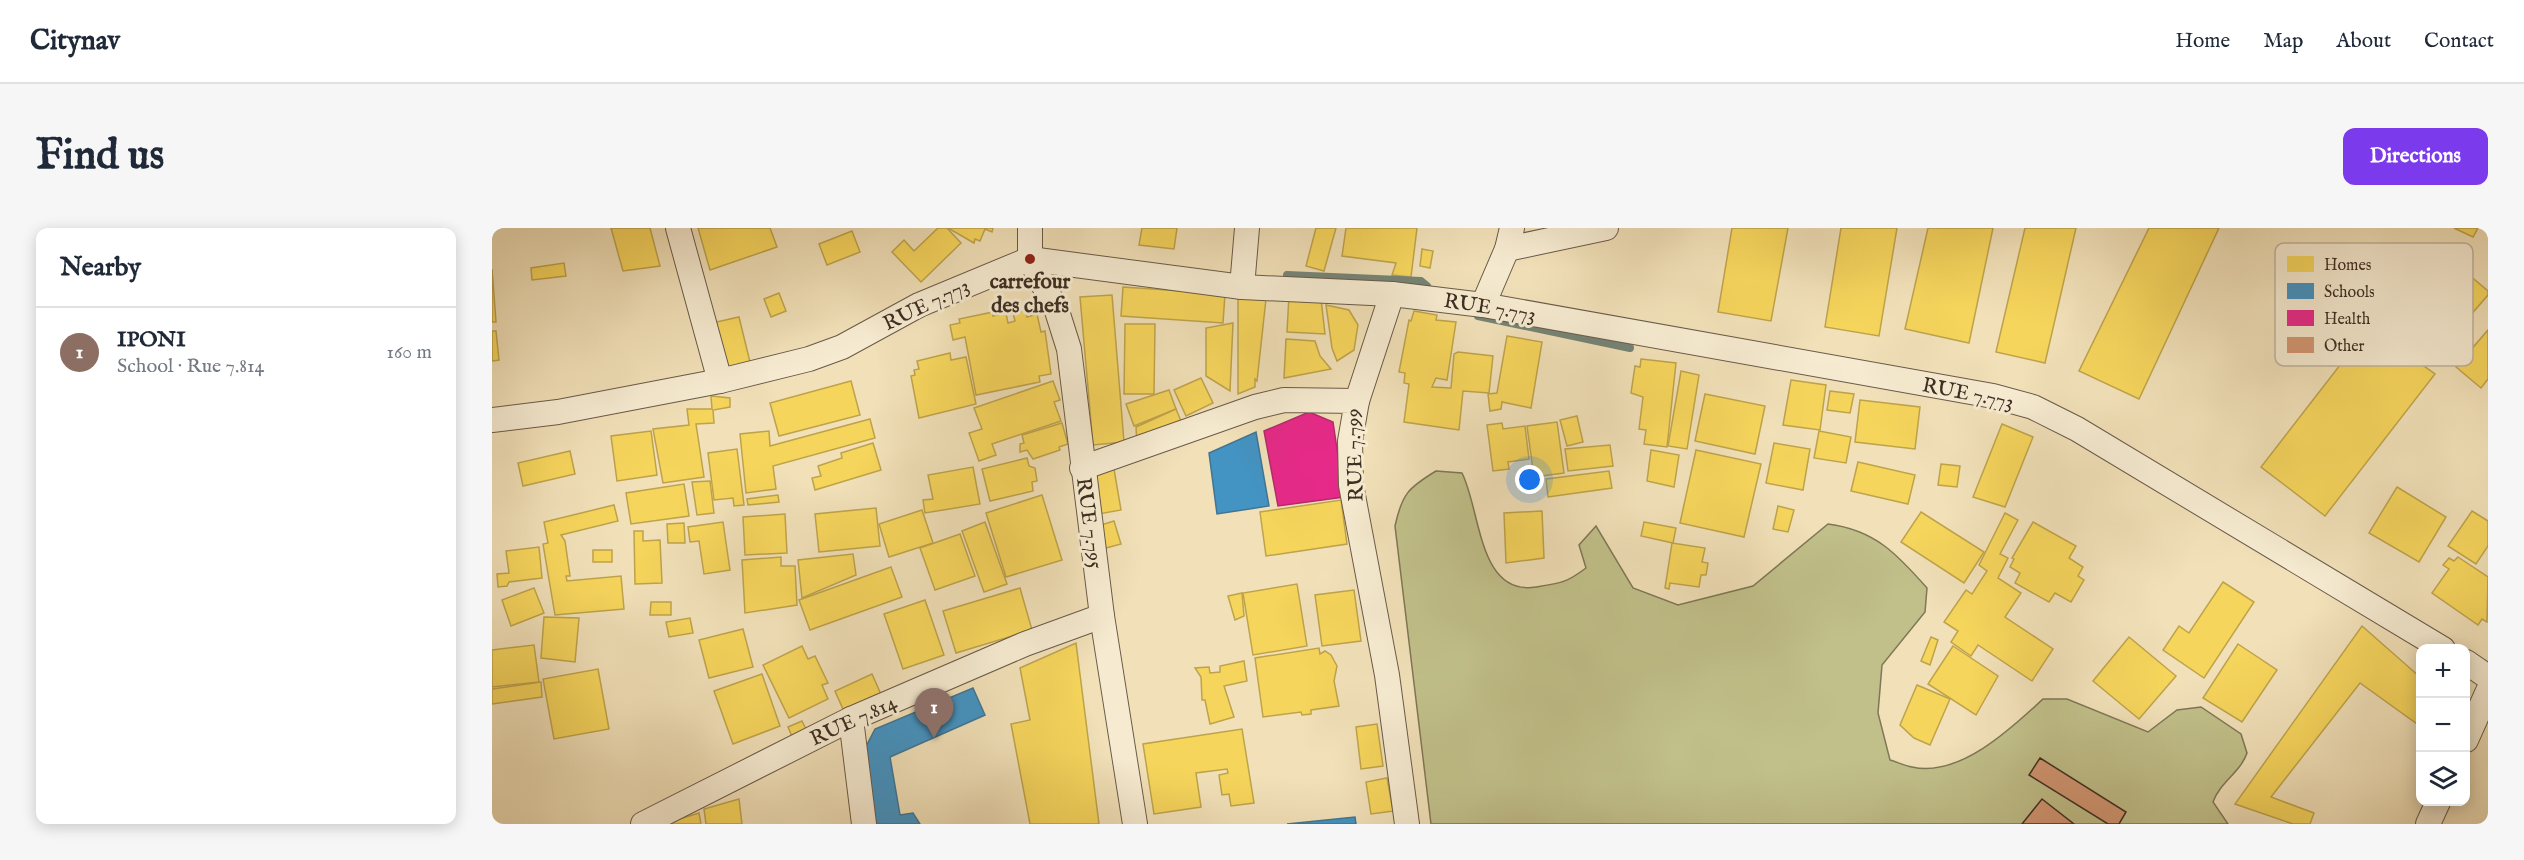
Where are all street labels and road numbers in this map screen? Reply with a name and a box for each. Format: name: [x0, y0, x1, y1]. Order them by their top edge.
street label: RUE 7.773: [879, 273, 974, 338]
street label: RUE 7.773: [1442, 288, 1538, 329]
street label: RUE 7.773: [1920, 372, 2016, 417]
street label: RUE 7.799: [1340, 408, 1371, 502]
street label: RUE 7.795: [1069, 476, 1108, 571]
street label: RUE 7.814: [806, 689, 902, 753]

